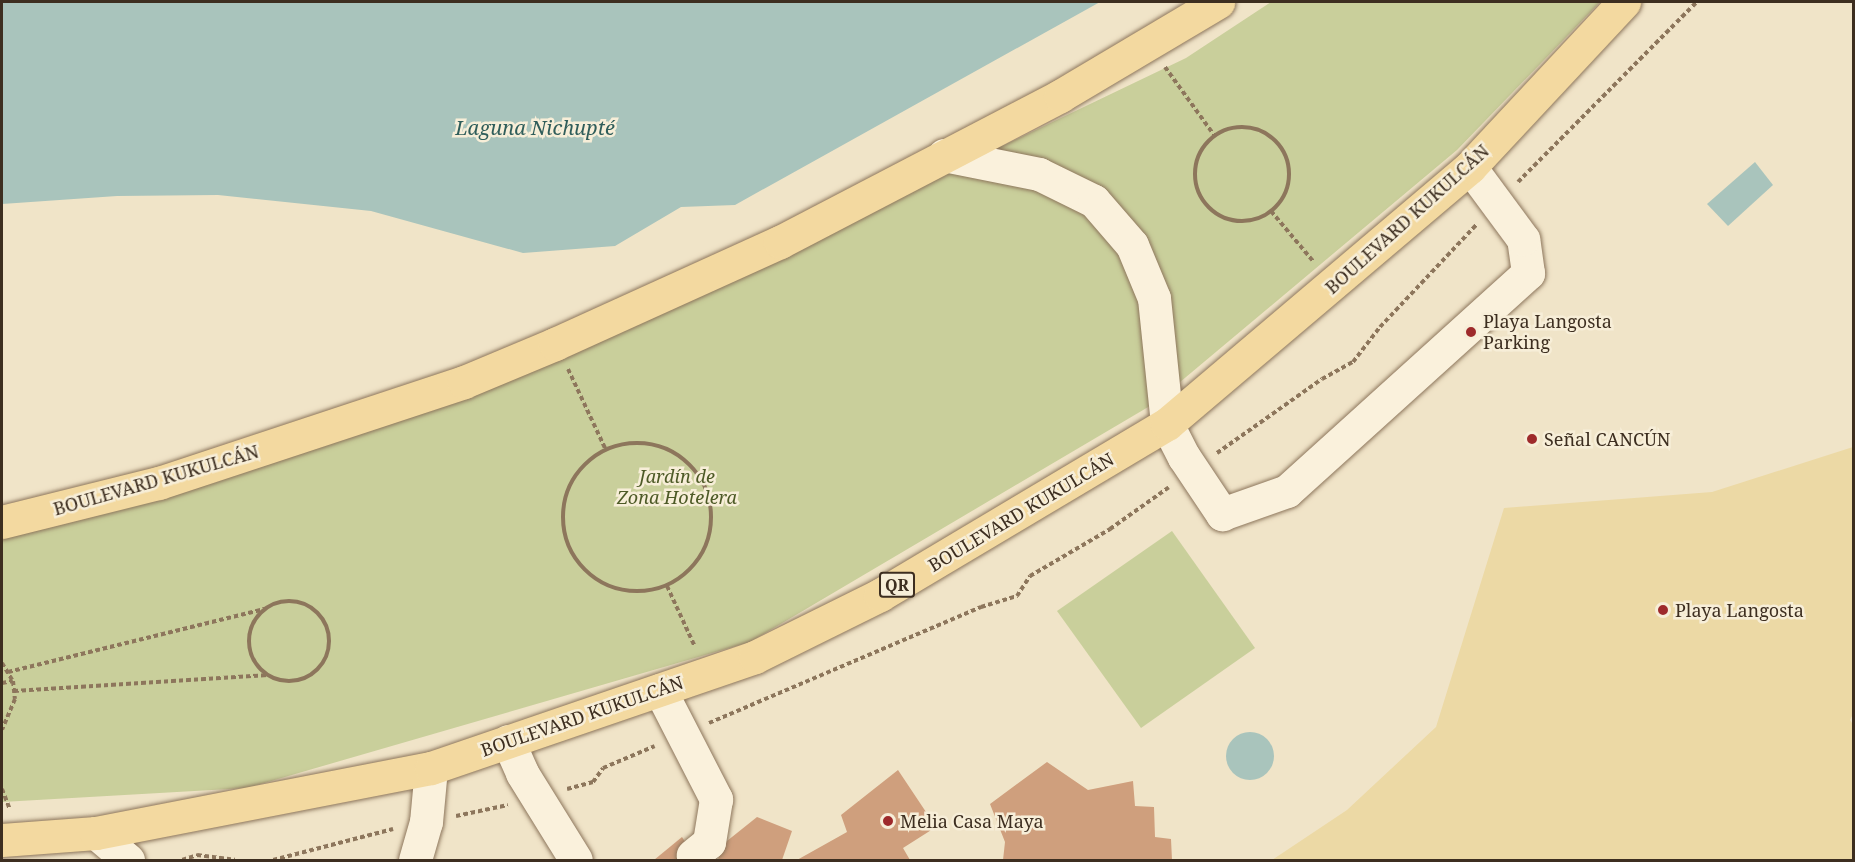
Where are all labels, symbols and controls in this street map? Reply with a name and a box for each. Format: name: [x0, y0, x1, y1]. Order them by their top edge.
water label: Laguna Nichupté: [455, 115, 615, 139]
street label: BOULEVARD KUKULCÁN: [1321, 140, 1493, 298]
place label: Playa Langosta Parking: [1483, 311, 1612, 354]
marker: Playa Langosta Parking: [1464, 325, 1478, 339]
place label: Señal CANCÚN: [1544, 428, 1671, 450]
marker: Señal CANCÚN: [1525, 432, 1539, 446]
street label: BOULEVARD KUKULCÁN: [51, 440, 261, 520]
street label: BOULEVARD KUKULCÁN: [924, 448, 1118, 576]
park label: Jardín de Zona Hotelera: [617, 466, 737, 508]
road number: QR: [879, 572, 915, 598]
place label: Playa Langosta: [1675, 599, 1804, 621]
marker: Playa Langosta: [1656, 603, 1670, 617]
street label: BOULEVARD KUKULCÁN: [478, 671, 686, 761]
place label: Melia Casa Maya: [900, 810, 1044, 832]
marker: Melia Casa Maya: [881, 814, 895, 828]

